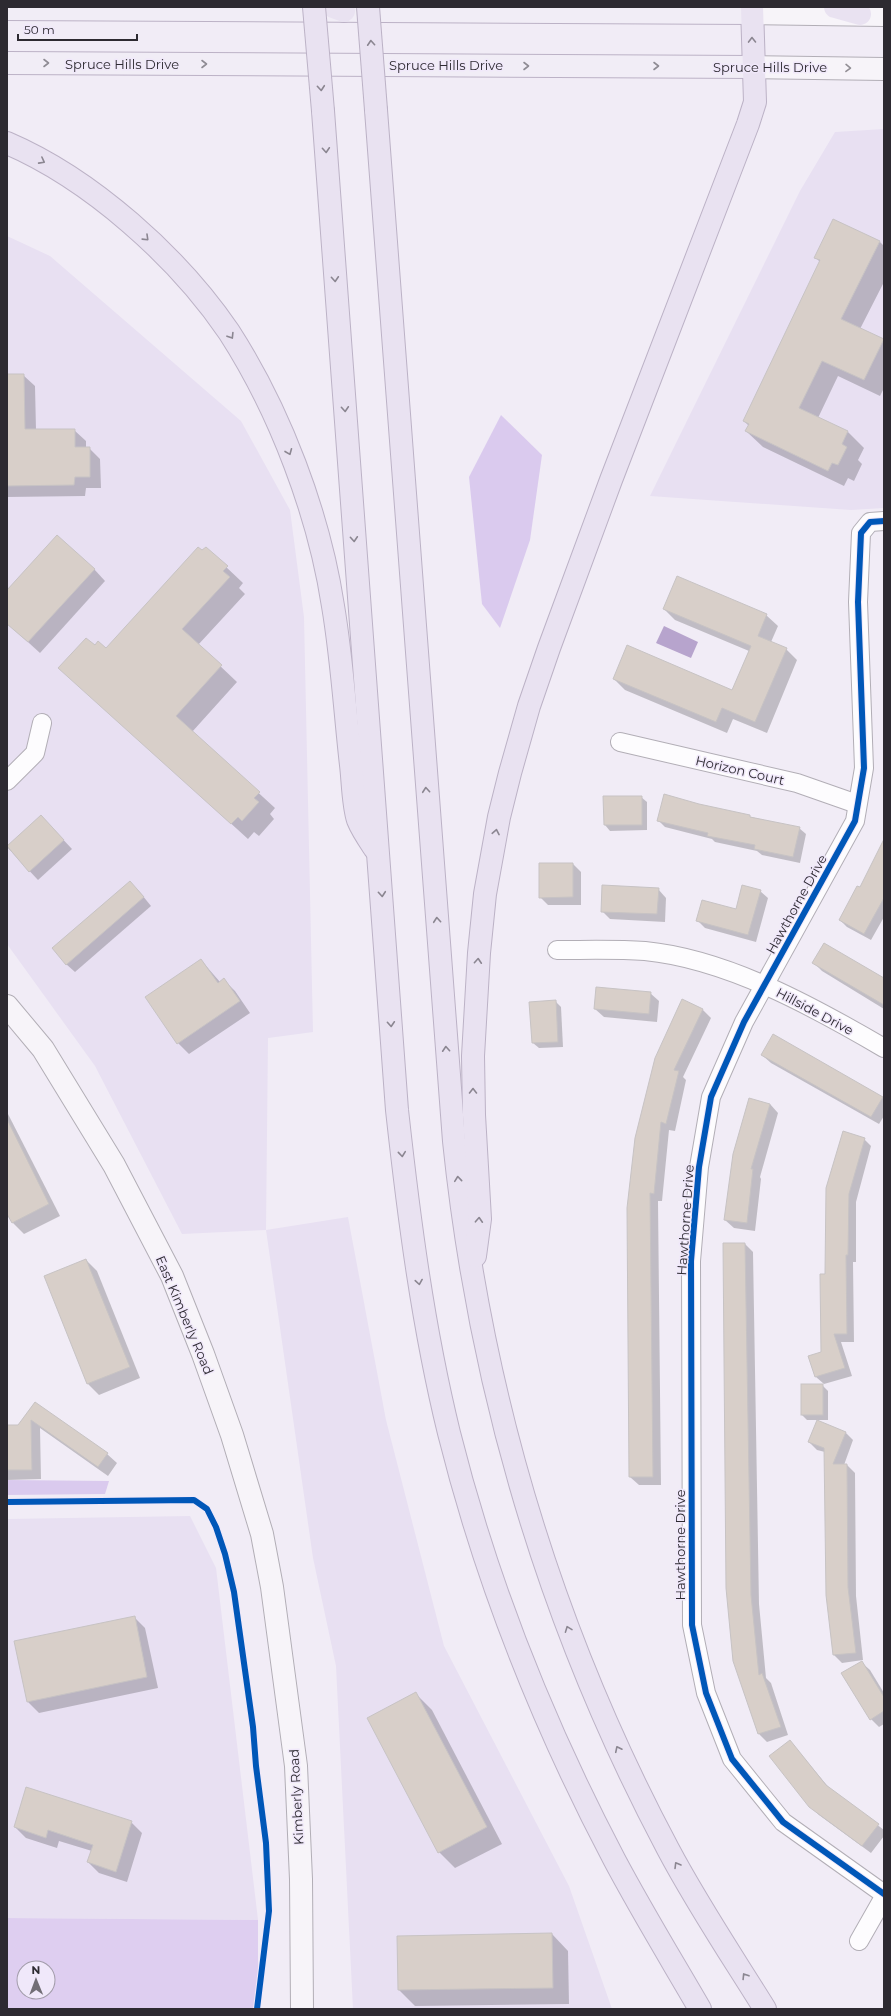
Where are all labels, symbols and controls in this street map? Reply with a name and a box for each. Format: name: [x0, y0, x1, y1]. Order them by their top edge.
scale bar: [18, 16, 137, 42]
text: 50 m: [24, 22, 55, 37]
one-way arrow: [748, 37, 756, 43]
one-way arrow: [366, 40, 375, 46]
street label: Spruce Hills Drive: [65, 56, 179, 72]
street label: Spruce Hills Drive: [389, 57, 503, 73]
one-way arrow: [43, 59, 49, 67]
street label: Spruce Hills Drive: [713, 59, 827, 75]
one-way arrow: [201, 60, 207, 68]
one-way arrow: [523, 62, 529, 70]
one-way arrow: [653, 62, 659, 70]
one-way arrow: [845, 64, 851, 72]
one-way arrow: [316, 85, 325, 91]
one-way arrow: [321, 147, 330, 153]
one-way arrow: [37, 156, 45, 163]
one-way arrow: [141, 233, 149, 241]
one-way arrow: [331, 276, 340, 282]
one-way arrow: [226, 332, 233, 339]
one-way arrow: [340, 406, 349, 412]
one-way arrow: [285, 448, 293, 455]
one-way arrow: [350, 536, 359, 542]
street label: Horizon Court: [694, 752, 786, 788]
one-way arrow: [422, 787, 431, 793]
one-way arrow: [492, 829, 500, 835]
street label: Hawthorne Drive: [762, 851, 830, 956]
one-way arrow: [377, 891, 386, 897]
one-way arrow: [432, 917, 441, 923]
one-way arrow: [474, 958, 483, 964]
street label: Hillside Drive: [774, 984, 856, 1038]
one-way arrow: [387, 1021, 396, 1027]
one-way arrow: [442, 1046, 451, 1052]
one-way arrow: [469, 1088, 477, 1094]
one-way arrow: [397, 1151, 406, 1157]
street label: Hawthorne Drive: [673, 1164, 697, 1276]
one-way arrow: [454, 1176, 463, 1182]
one-way arrow: [475, 1217, 484, 1223]
street label: East Kimberly Road: [153, 1253, 217, 1377]
one-way arrow: [414, 1279, 423, 1286]
street label: Hawthorne Drive: [672, 1489, 688, 1601]
one-way arrow: [564, 1626, 572, 1633]
one-way arrow: [615, 1746, 623, 1753]
street label: Kimberly Road: [285, 1749, 307, 1845]
one-way arrow: [675, 1862, 682, 1869]
north arrow: [16, 1960, 56, 2000]
text: N: [31, 1963, 40, 1977]
one-way arrow: [742, 1973, 749, 1980]

